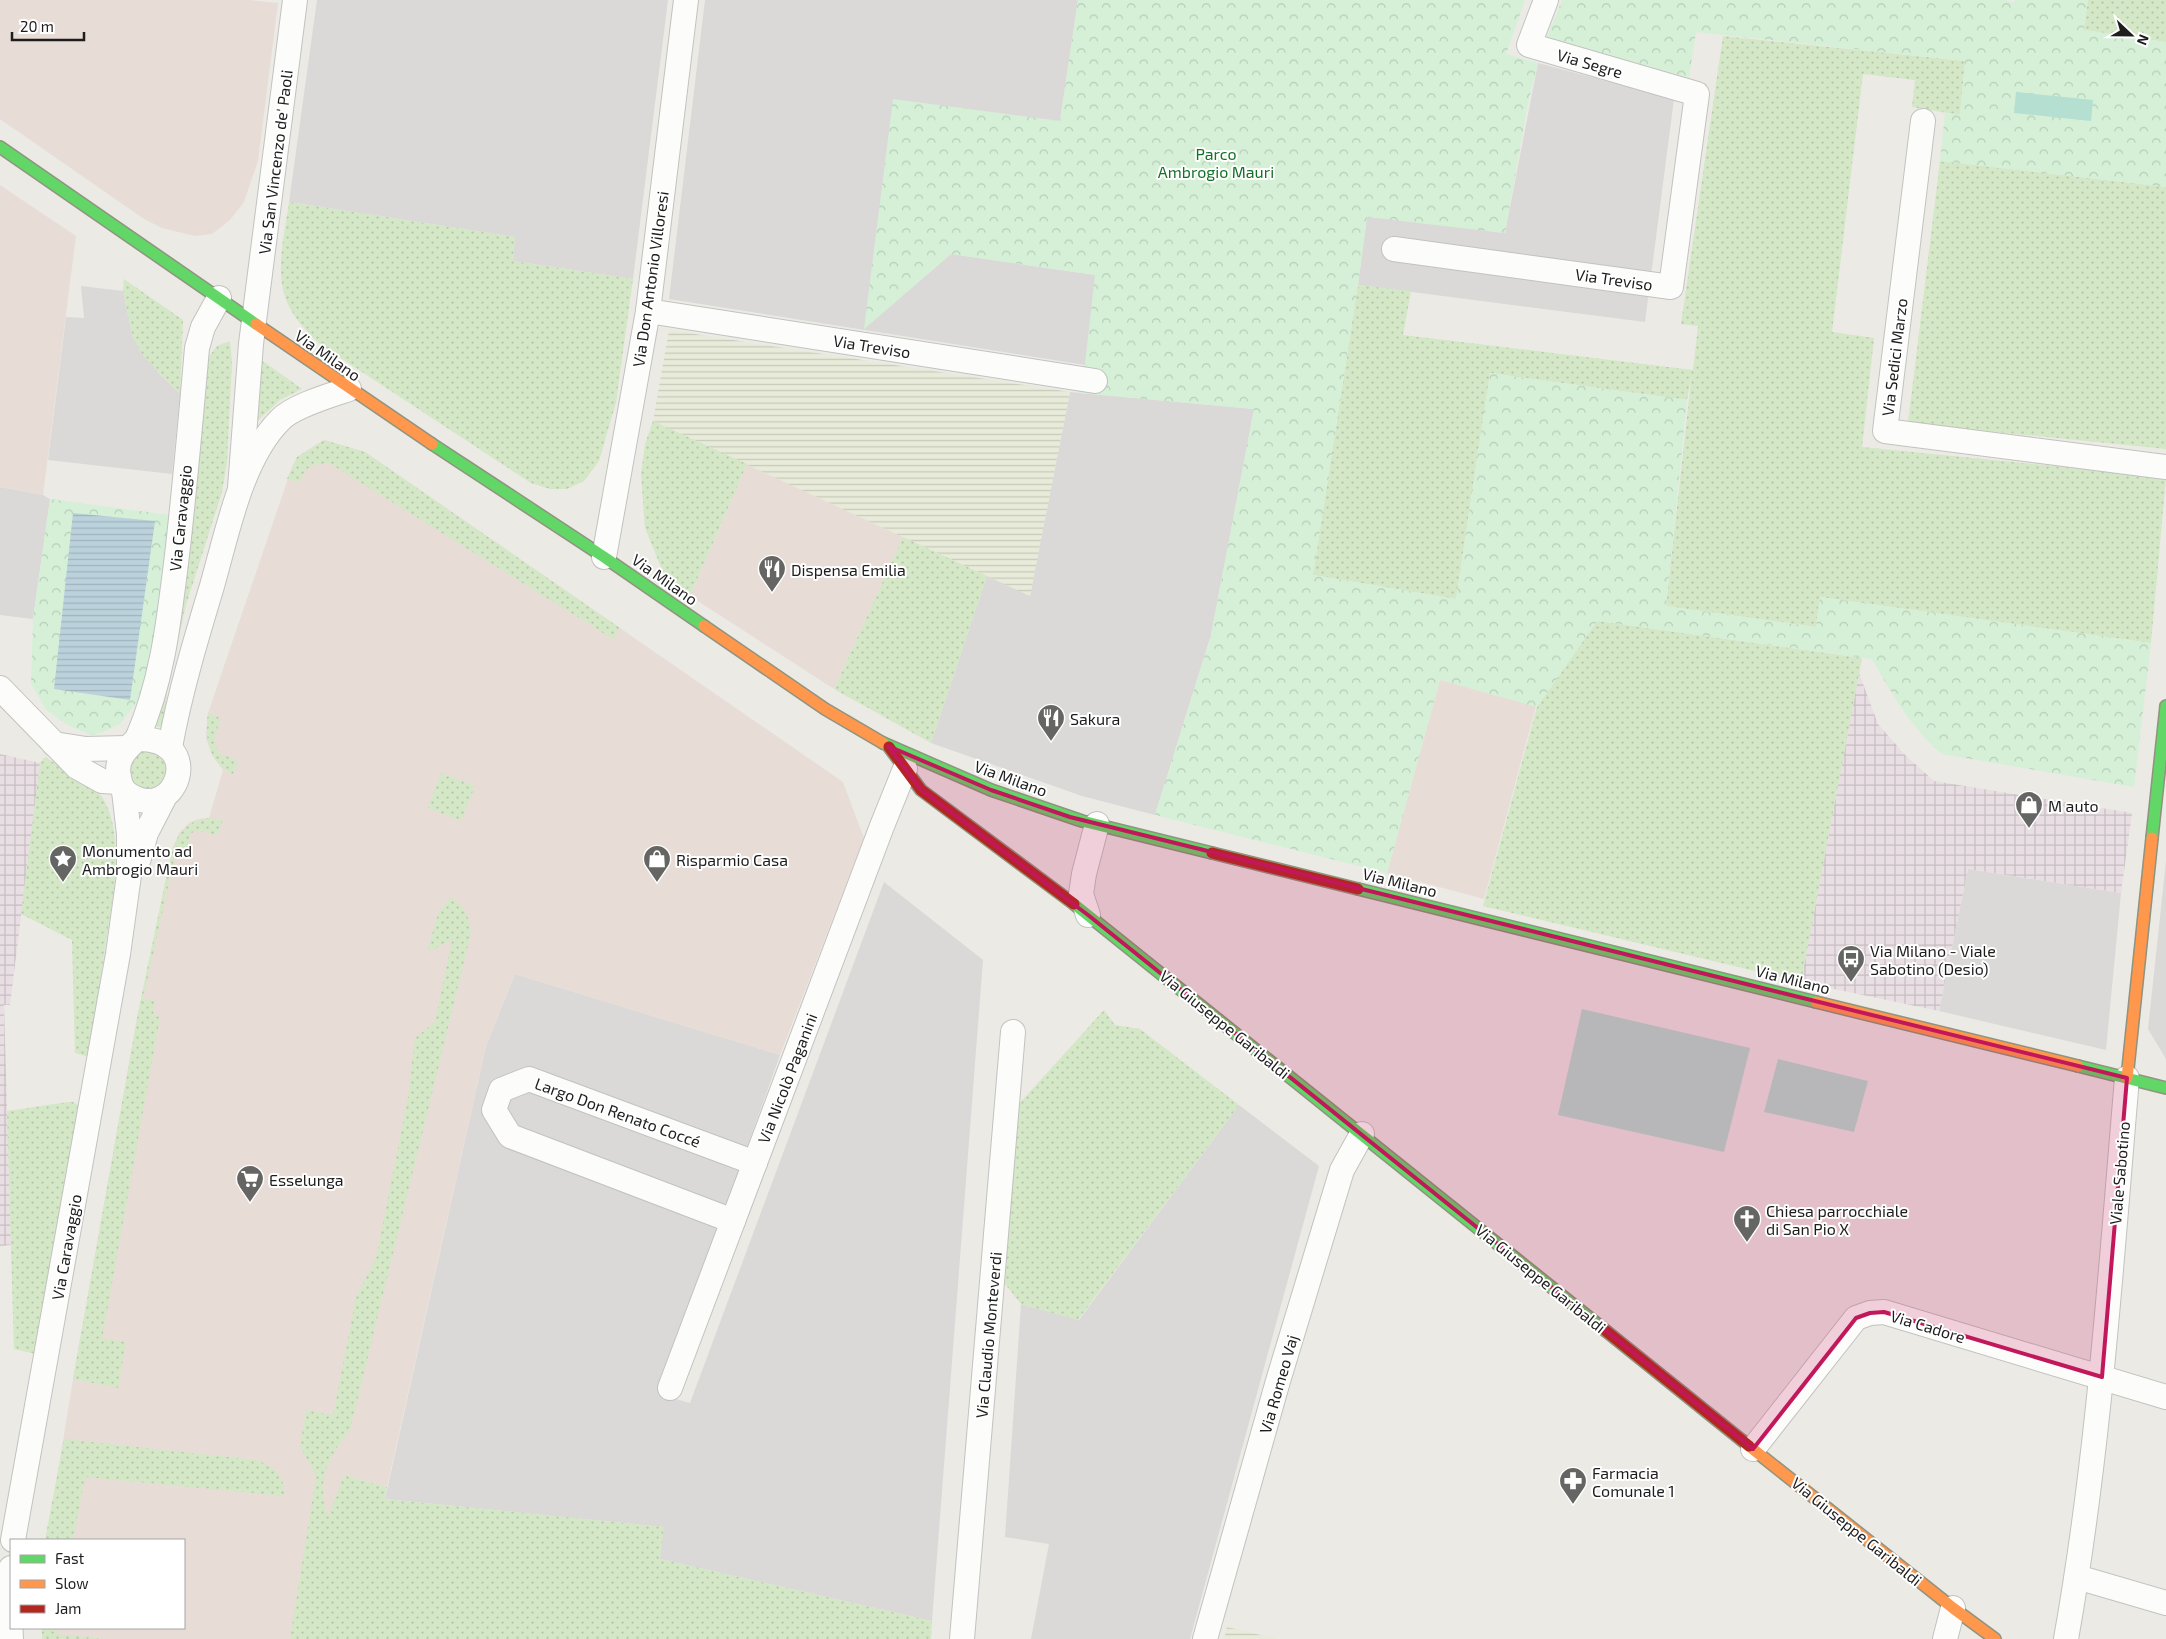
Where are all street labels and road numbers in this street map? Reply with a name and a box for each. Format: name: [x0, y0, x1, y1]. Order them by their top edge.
street label: Via Segre: [1555, 45, 1625, 81]
street label: Via San Vincenzo de' Paoli: [254, 69, 296, 255]
street label: Via Don Antonio Villoresi: [628, 190, 672, 368]
street label: Via Treviso: [1574, 264, 1654, 294]
street label: Via Sedici Marzo: [1877, 297, 1911, 417]
street label: Via Milano: [291, 325, 365, 385]
street label: Via Treviso: [832, 331, 912, 361]
street label: Via Caravaggio: [165, 464, 195, 572]
street label: Via Milano: [628, 549, 702, 609]
street label: Via Milano: [972, 756, 1050, 800]
street label: Via Milano: [1361, 864, 1439, 900]
street label: Via Milano: [1754, 961, 1832, 997]
street label: Via Giuseppe Garibaldi: [1156, 966, 1294, 1082]
street label: Via Nicolò Paganini: [753, 1010, 821, 1146]
street label: Largo Don Renato Coccé: [533, 1073, 703, 1151]
street label: Viale Sabotino: [2105, 1120, 2133, 1226]
street label: Via Caravaggio: [47, 1193, 85, 1301]
street label: Via Giuseppe Garibaldi: [1472, 1220, 1610, 1336]
street label: Via Claudio Monteverdi: [971, 1251, 1005, 1419]
street label: Via Cadore: [1888, 1306, 1968, 1346]
street label: Via Romeo Vaj: [1255, 1332, 1302, 1436]
street label: Via Giuseppe Garibaldi: [1788, 1473, 1926, 1589]

